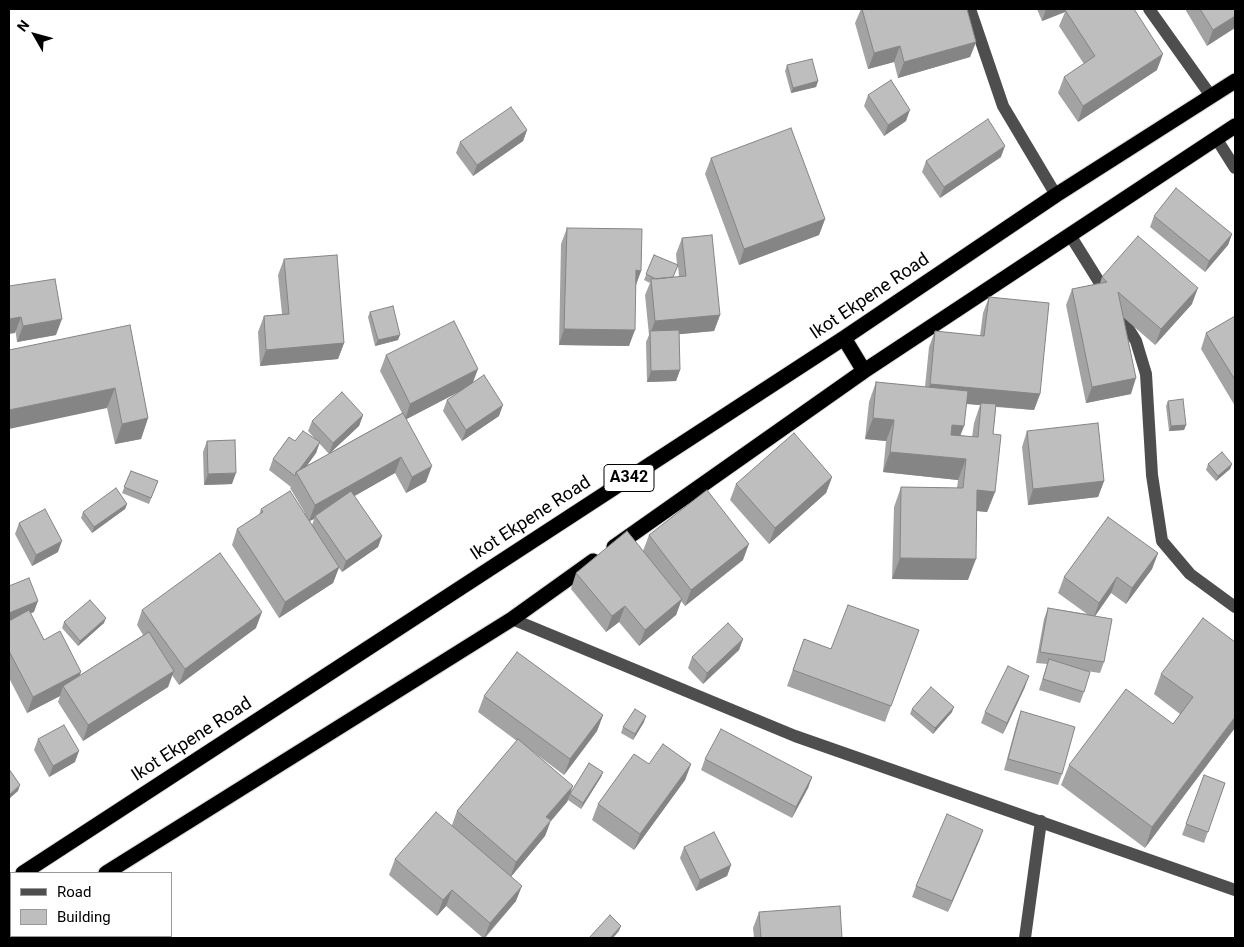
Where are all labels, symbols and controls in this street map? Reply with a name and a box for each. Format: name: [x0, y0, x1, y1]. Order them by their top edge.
north arrow: [10, 10, 60, 60]
text: N: [14, 17, 33, 35]
street label: Ikot Ekpene Road: [806, 249, 934, 345]
road number: A342: [604, 464, 654, 492]
street label: Ikot Ekpene Road: [467, 472, 595, 566]
street label: Ikot Ekpene Road: [128, 693, 256, 787]
legend: [10, 872, 172, 937]
text: Road: [57, 883, 91, 901]
text: Building: [57, 908, 111, 926]

